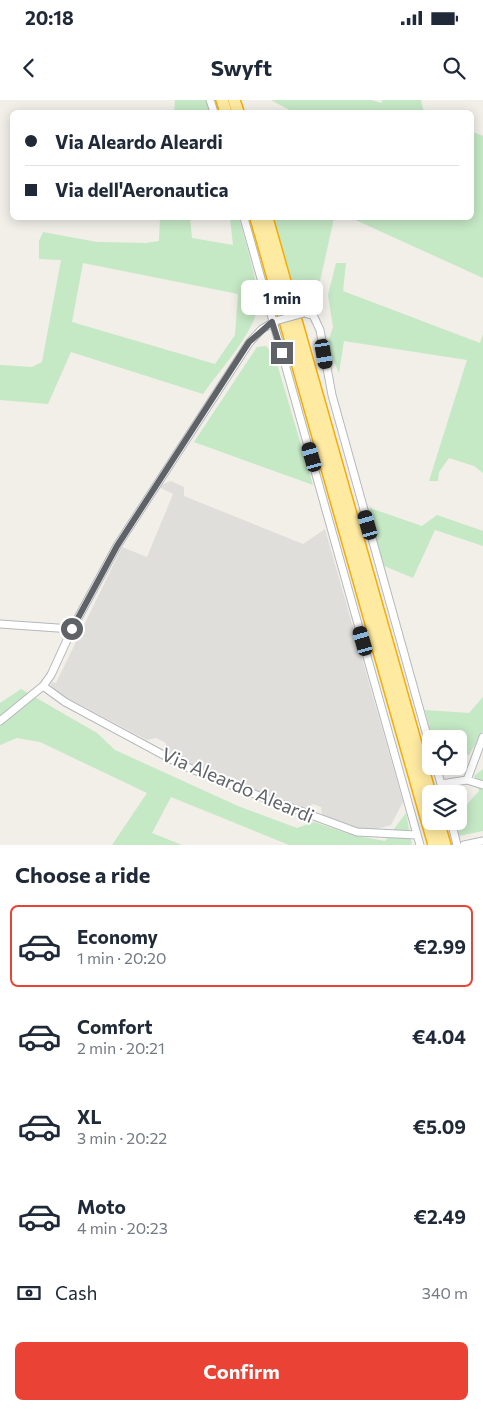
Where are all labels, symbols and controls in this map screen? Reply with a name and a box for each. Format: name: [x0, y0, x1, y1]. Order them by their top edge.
text: 20:18: [25, 6, 74, 29]
icon: back: [15, 54, 43, 82]
text: Swyft: [211, 54, 272, 81]
icon: search: [440, 54, 468, 82]
text: Via Aleardo Aleardi: [55, 130, 223, 153]
text: Via dell'Aeronautica: [55, 178, 228, 201]
callout: 1 min: [241, 280, 323, 316]
text: 1 min: [263, 288, 301, 307]
car: [314, 338, 333, 370]
route end: [271, 342, 293, 364]
car: [300, 441, 323, 473]
car: [356, 509, 379, 541]
route start: [61, 618, 83, 640]
car: [351, 625, 374, 657]
map controls: [422, 730, 467, 830]
button: locate: [422, 730, 467, 775]
street label: Via Aleardo Aleardi: [158, 742, 318, 827]
button: layers: [422, 785, 467, 830]
text: Choose a ride: [15, 861, 150, 888]
icon: car: [17, 924, 62, 969]
text: Economy: [77, 925, 158, 948]
text: €2.99: [414, 935, 466, 958]
text: 1 min · 20:20: [77, 948, 166, 967]
icon: car: [17, 1014, 62, 1059]
text: Comfort: [77, 1015, 153, 1038]
text: €4.04: [412, 1025, 466, 1048]
text: 2 min · 20:21: [77, 1038, 165, 1057]
icon: car: [17, 1104, 62, 1149]
text: XL: [77, 1105, 102, 1128]
text: €5.09: [413, 1115, 466, 1138]
text: 3 min · 20:22: [77, 1128, 167, 1147]
icon: car: [17, 1194, 62, 1239]
text: Moto: [77, 1195, 126, 1218]
text: €2.49: [414, 1205, 466, 1228]
text: 4 min · 20:23: [77, 1218, 168, 1237]
icon: cash: [15, 1279, 43, 1307]
text: Cash: [55, 1281, 97, 1304]
text: 340 m: [422, 1283, 468, 1302]
button: Confirm: [15, 1342, 468, 1400]

